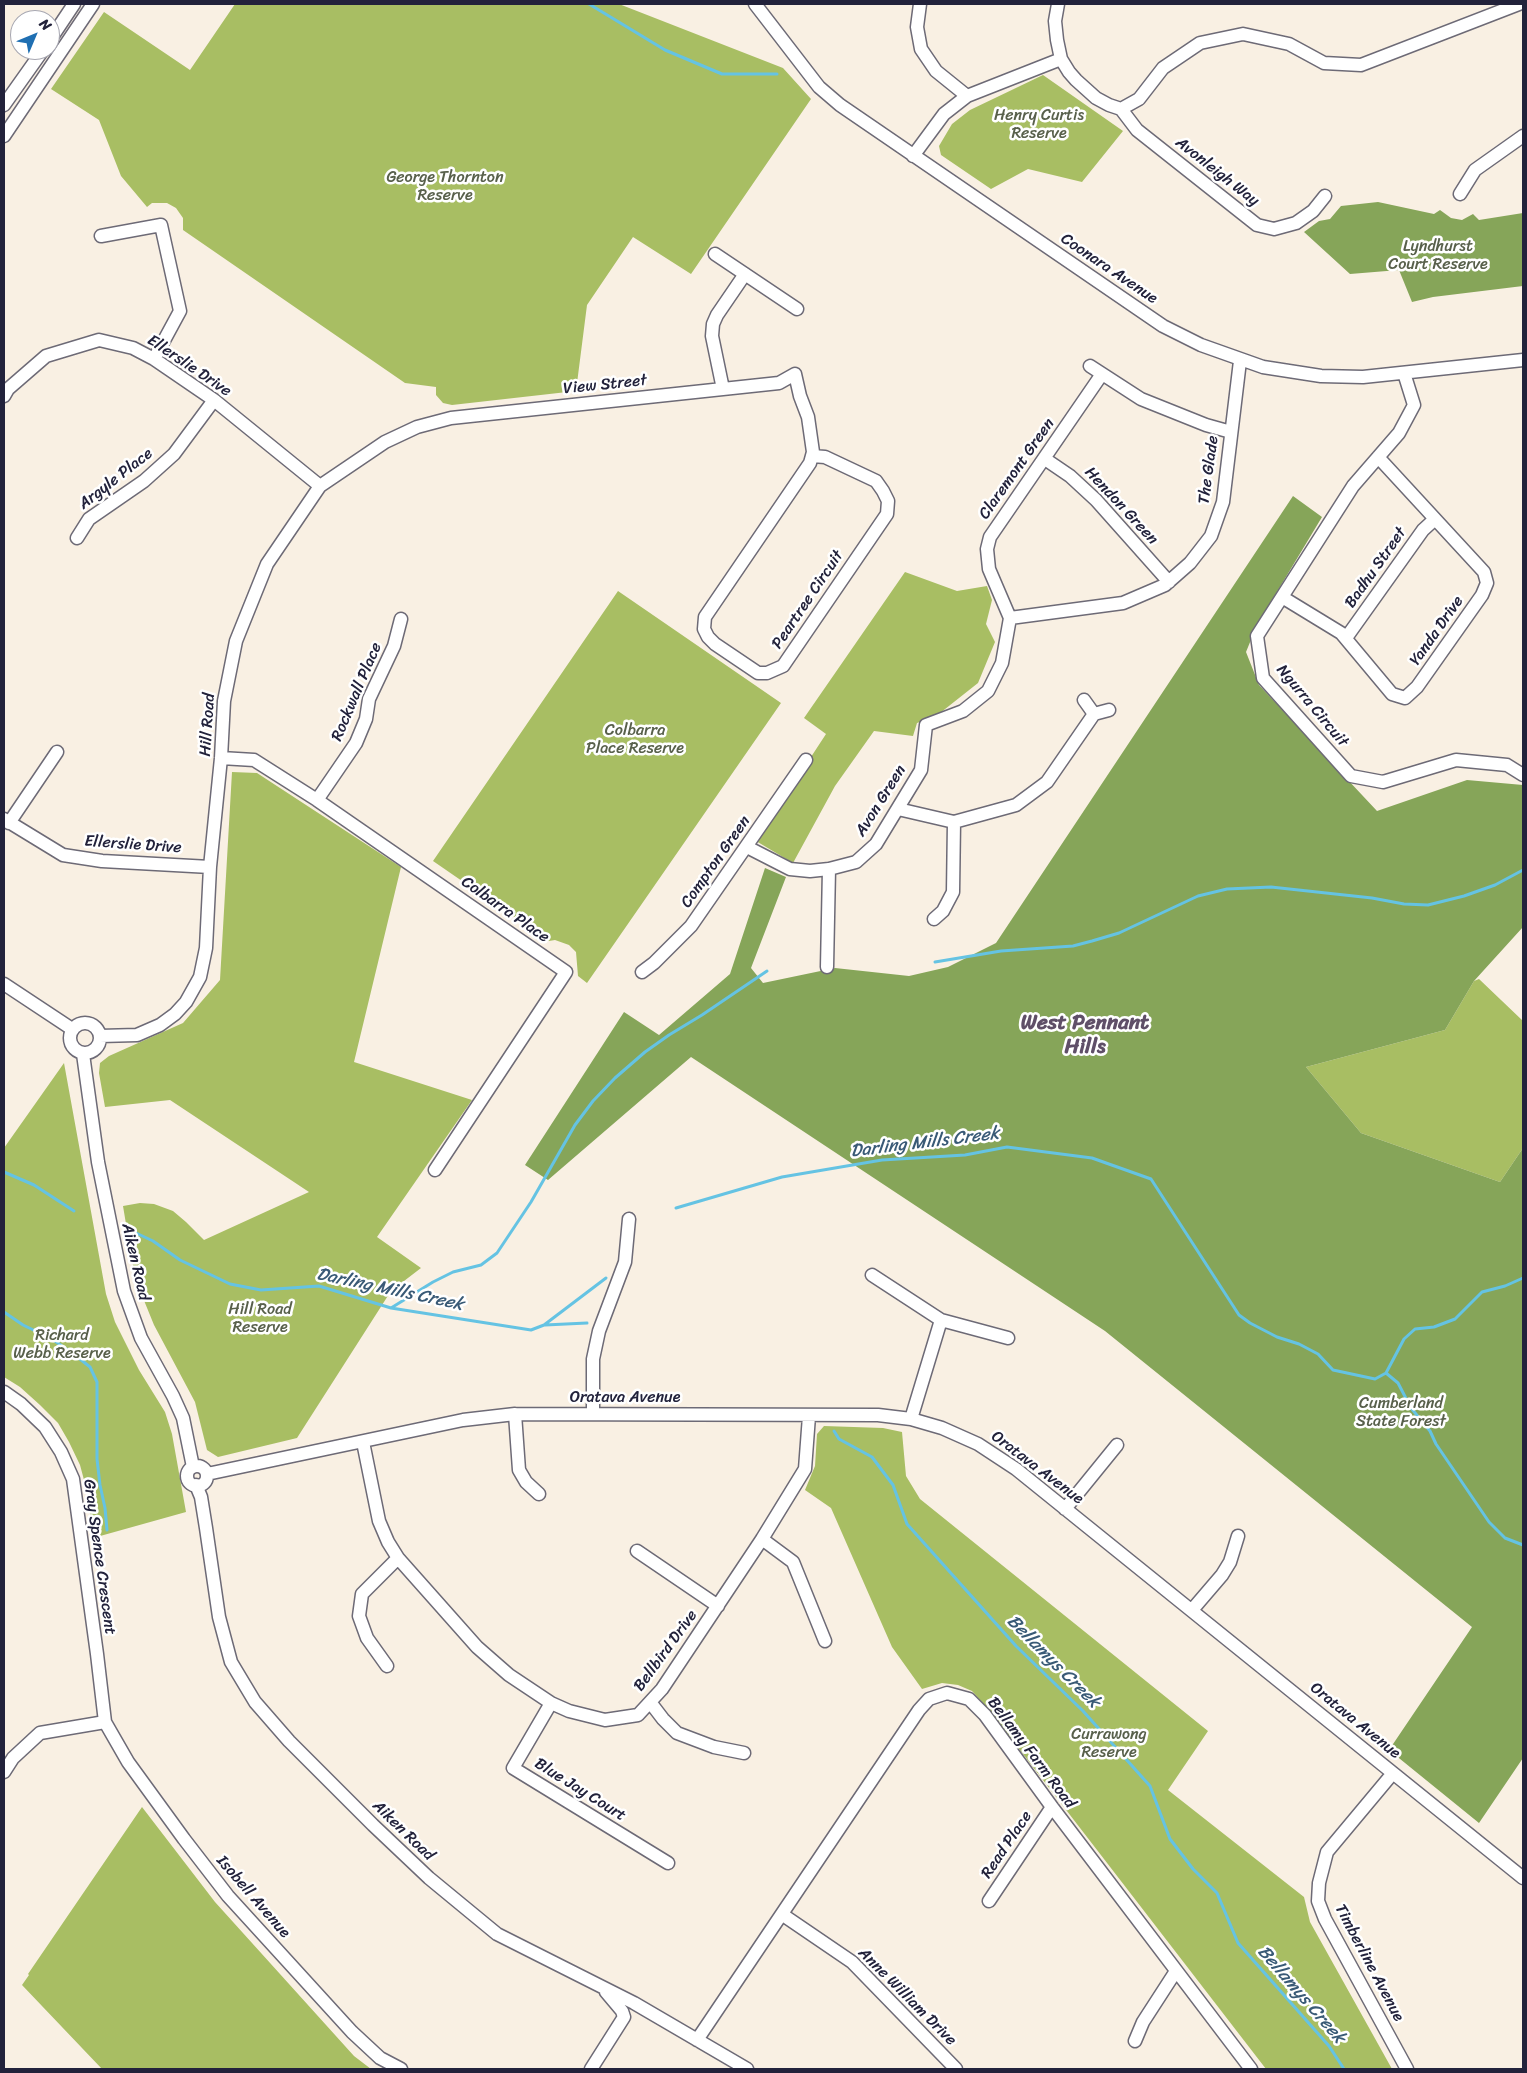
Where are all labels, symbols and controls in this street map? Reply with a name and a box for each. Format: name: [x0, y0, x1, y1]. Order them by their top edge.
north arrow: [10, 10, 60, 60]
text: N: [33, 12, 58, 37]
park label: Henry Curtis Reserve: [994, 106, 1084, 144]
street label: Avonleigh Way: [1171, 133, 1263, 211]
park label: George Thornton Reserve: [386, 168, 504, 206]
street label: Coonara Avenue: [1057, 230, 1161, 308]
park label: Lyndhurst Court Reserve: [1388, 237, 1488, 275]
street label: Ellerslie Drive: [143, 331, 235, 401]
street label: View Street: [562, 371, 648, 399]
street label: Claremont Green: [975, 415, 1059, 523]
street label: The Glade: [1195, 435, 1223, 505]
street label: Argyle Place: [75, 444, 157, 514]
street label: Hendon Green: [1080, 463, 1162, 549]
street label: Badhu Street: [1341, 524, 1411, 612]
street label: Peartree Circuit: [768, 547, 848, 653]
street label: Yanda Drive: [1406, 592, 1468, 670]
street label: Rockwall Place: [328, 640, 386, 744]
street label: Ngurra Circuit: [1272, 661, 1352, 751]
street label: Hill Road: [196, 693, 220, 757]
park label: Colbarra Place Reserve: [586, 721, 684, 759]
street label: Avon Green: [852, 762, 910, 840]
street label: Compton Green: [677, 812, 755, 912]
street label: Ellerslie Drive: [84, 832, 182, 858]
street label: Colbarra Place: [457, 873, 553, 947]
district label: West Pennant Hills: [1021, 1011, 1149, 1061]
water label: Darling Mills Creek: [850, 1123, 1000, 1163]
street label: Aiken Road: [117, 1221, 153, 1303]
water label: Darling Mills Creek: [315, 1264, 465, 1316]
park label: Hill Road Reserve: [228, 1300, 292, 1338]
park label: Richard Webb Reserve: [13, 1326, 111, 1364]
street label: Oratava Avenue: [570, 1388, 680, 1408]
park label: Cumberland State Forest: [1356, 1394, 1446, 1432]
street label: Oratava Avenue: [987, 1427, 1087, 1509]
street label: Gray Spence Crescent: [79, 1478, 119, 1636]
street label: Bellbird Drive: [630, 1607, 702, 1695]
water label: Bellamys Creek: [1002, 1611, 1104, 1713]
street label: Oratava Avenue: [1306, 1679, 1404, 1763]
street label: Bellamy Farm Road: [983, 1694, 1079, 1812]
park label: Currawong Reserve: [1071, 1725, 1147, 1763]
street label: Blue Jay Court: [531, 1754, 629, 1826]
street label: Aiken Road: [368, 1797, 438, 1865]
street label: Read Place: [977, 1808, 1037, 1882]
street label: Isobell Avenue: [212, 1852, 294, 1942]
street label: Timberline Avenue: [1330, 1901, 1408, 2025]
water label: Bellamys Creek: [1253, 1942, 1349, 2048]
street label: Anne William Drive: [854, 1944, 960, 2050]

